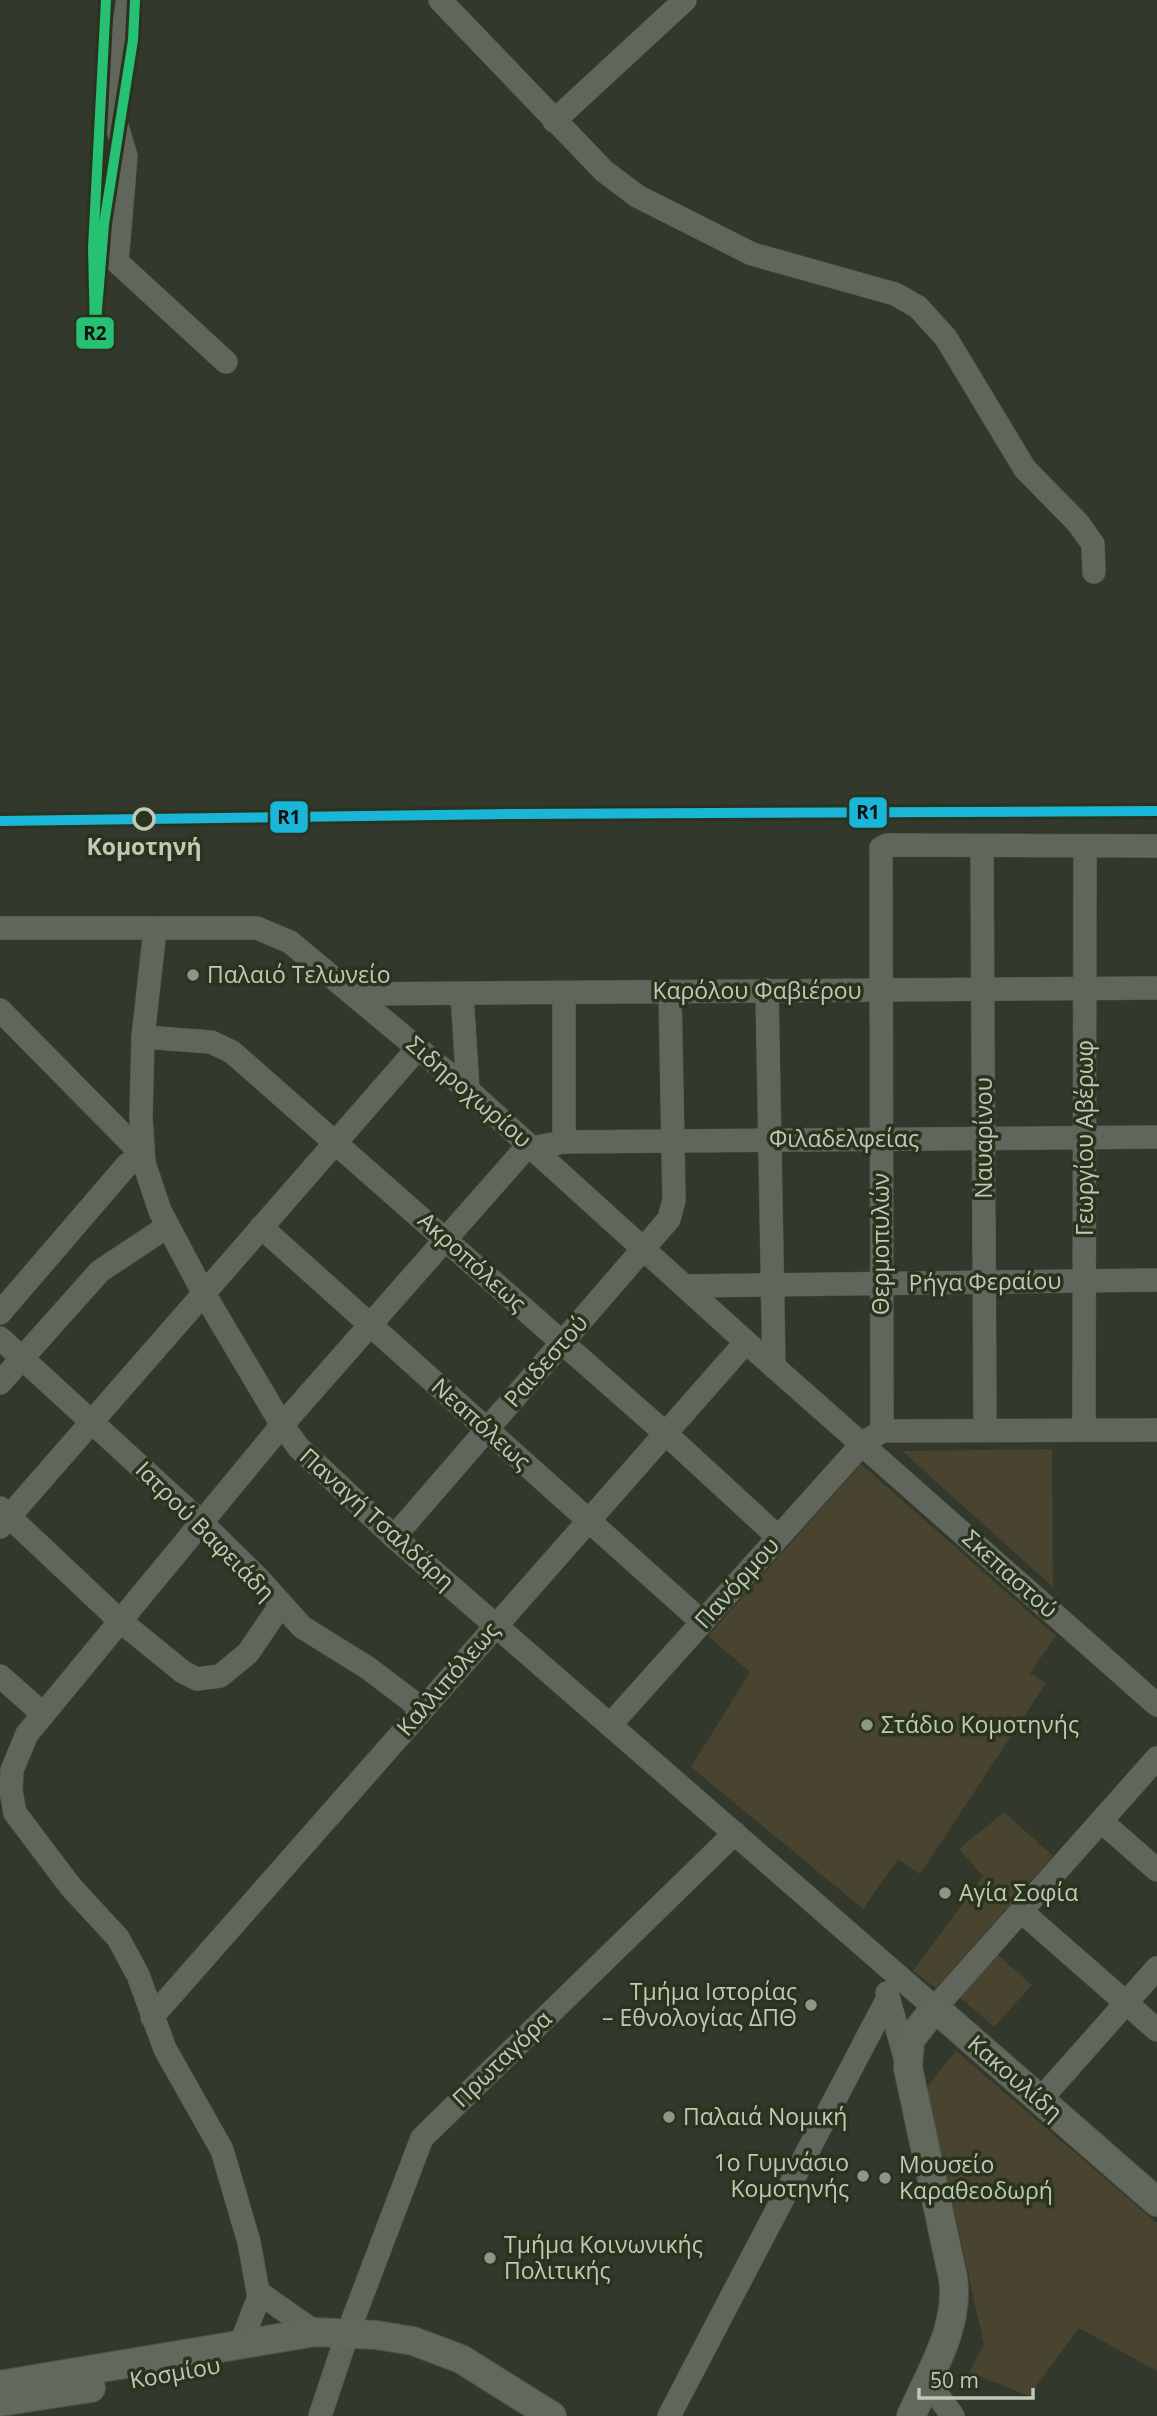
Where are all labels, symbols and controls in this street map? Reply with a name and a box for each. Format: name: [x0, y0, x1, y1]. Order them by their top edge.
line badge: R2: [75, 316, 115, 350]
text: R2: [83, 320, 107, 346]
line badge: R1: [848, 796, 888, 829]
text: R1: [856, 799, 880, 825]
line badge: R1: [269, 800, 309, 834]
text: R1: [277, 804, 301, 830]
marker: Κομοτηνή: [133, 808, 155, 830]
place label: Κομοτηνή: [86, 830, 202, 862]
place label: Παλαιό Τελωνείο: [207, 958, 391, 990]
marker: Παλαιό Τελωνείο: [185, 967, 201, 983]
street label: Καρόλου Φαβιέρου: [652, 974, 862, 1006]
street label: Σιδηροχωρίου: [400, 1028, 539, 1155]
street label: Γεωργίου Αβέρωφ: [1068, 1040, 1100, 1236]
street label: Ναυαρίνου: [967, 1077, 999, 1199]
street label: Φιλαδελφείας: [769, 1122, 919, 1154]
street label: Θερμοπυλών: [864, 1173, 896, 1315]
street label: Ακροπόλεως: [412, 1204, 534, 1318]
street label: Ρήγα Φεραίου: [908, 1264, 1062, 1298]
street label: Ραιδεστού: [496, 1307, 594, 1414]
street label: Νεαπόλεως: [425, 1370, 538, 1476]
street label: Παναγή Τσαλδάρη: [293, 1440, 462, 1596]
street label: Ιατρού Βαφειάδη: [129, 1454, 282, 1607]
street label: Σκεπαστού: [956, 1522, 1065, 1625]
street label: Πανόρμου: [687, 1530, 786, 1635]
street label: Καλλιπόλεως: [389, 1614, 506, 1742]
place label: Στάδιο Κομοτηνής: [881, 1708, 1079, 1740]
marker: Στάδιο Κομοτηνής: [859, 1717, 875, 1733]
place label: Αγία Σοφία: [959, 1876, 1078, 1908]
marker: Αγία Σοφία: [937, 1885, 953, 1901]
place label: Τμήμα Ιστορίας – Εθνολογίας ΔΠΘ: [602, 1975, 797, 2033]
marker: Τμήμα Ιστορίας – Εθνολογίας ΔΠΘ: [803, 1997, 819, 2013]
street label: Πρωταγόρα: [445, 2003, 558, 2114]
street label: Κακουλίδη: [961, 2027, 1070, 2127]
place label: Παλαιά Νομική: [683, 2100, 847, 2132]
marker: Παλαιά Νομική: [661, 2109, 677, 2125]
place label: 1ο Γυμνάσιο Κομοτηνής: [714, 2146, 849, 2204]
place label: Μουσείο Καραθεοδωρή: [899, 2148, 1053, 2206]
marker: 1ο Γυμνάσιο Κομοτηνής: [855, 2168, 871, 2184]
marker: Μουσείο Καραθεοδωρή: [877, 2170, 893, 2186]
place label: Τμήμα Κοινωνικής Πολιτικής: [504, 2228, 703, 2286]
marker: Τμήμα Κοινωνικής Πολιτικής: [482, 2250, 498, 2266]
street label: Κοσμίου: [127, 2348, 223, 2396]
scale bar: [919, 2356, 1033, 2400]
text: 50 m: [930, 2366, 979, 2394]

